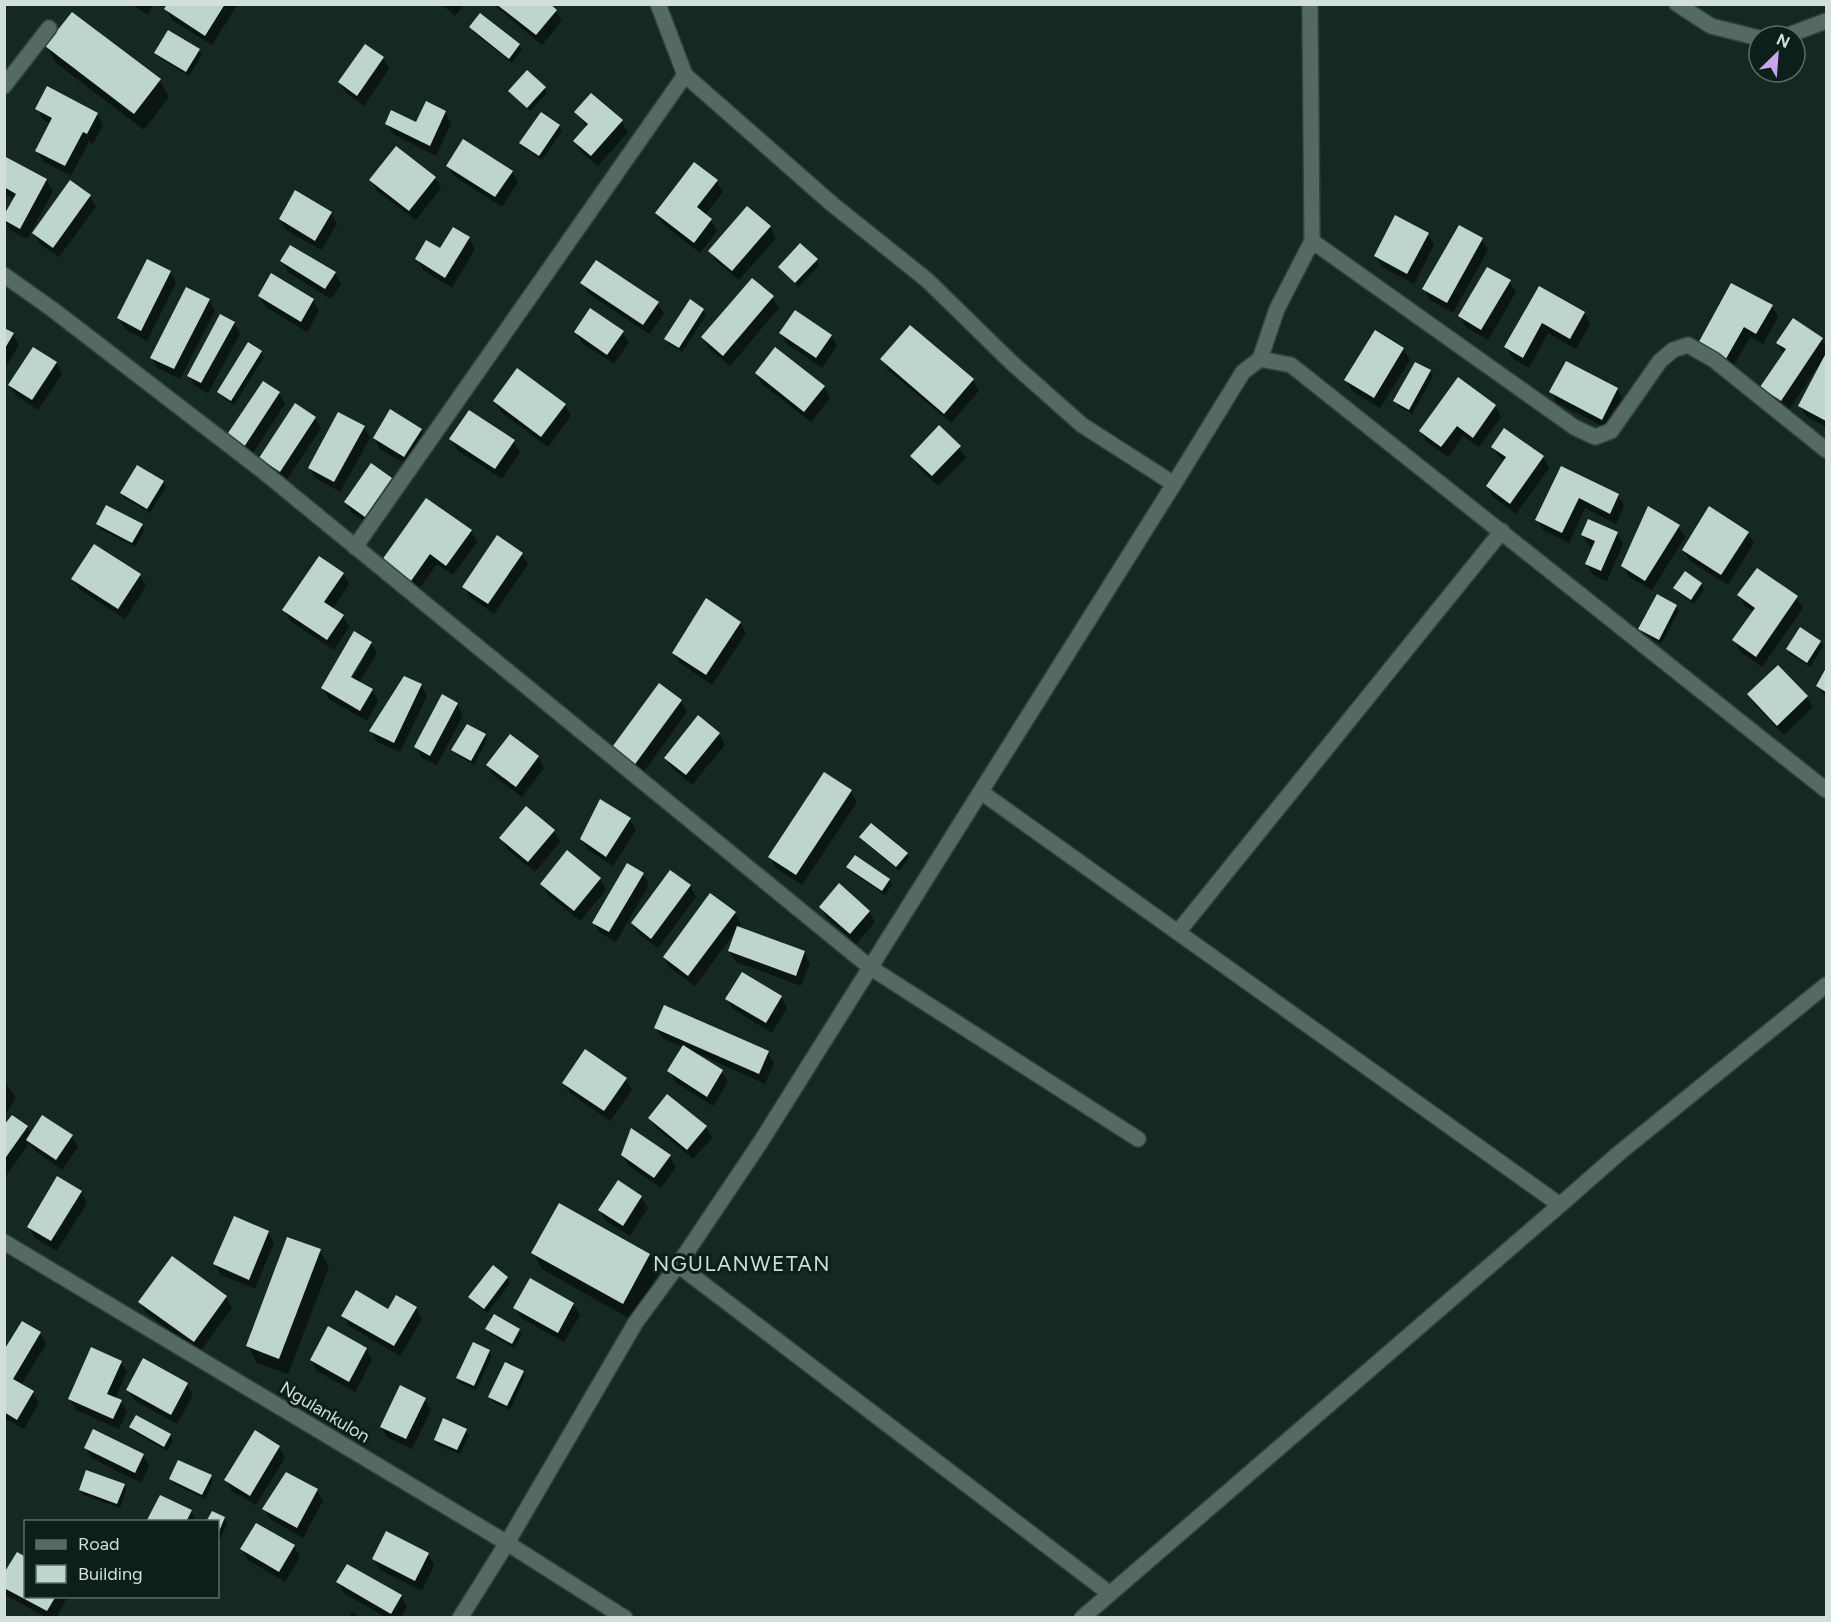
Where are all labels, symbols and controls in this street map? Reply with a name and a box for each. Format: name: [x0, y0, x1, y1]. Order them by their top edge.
north arrow: [1747, 24, 1807, 84]
text: N: [1774, 30, 1793, 52]
district label: NGULANWETAN: [653, 1251, 831, 1276]
street label: Ngulankulon: [276, 1377, 374, 1447]
legend: [24, 1520, 219, 1598]
text: Road: [78, 1533, 119, 1555]
text: Building: [78, 1563, 143, 1585]

